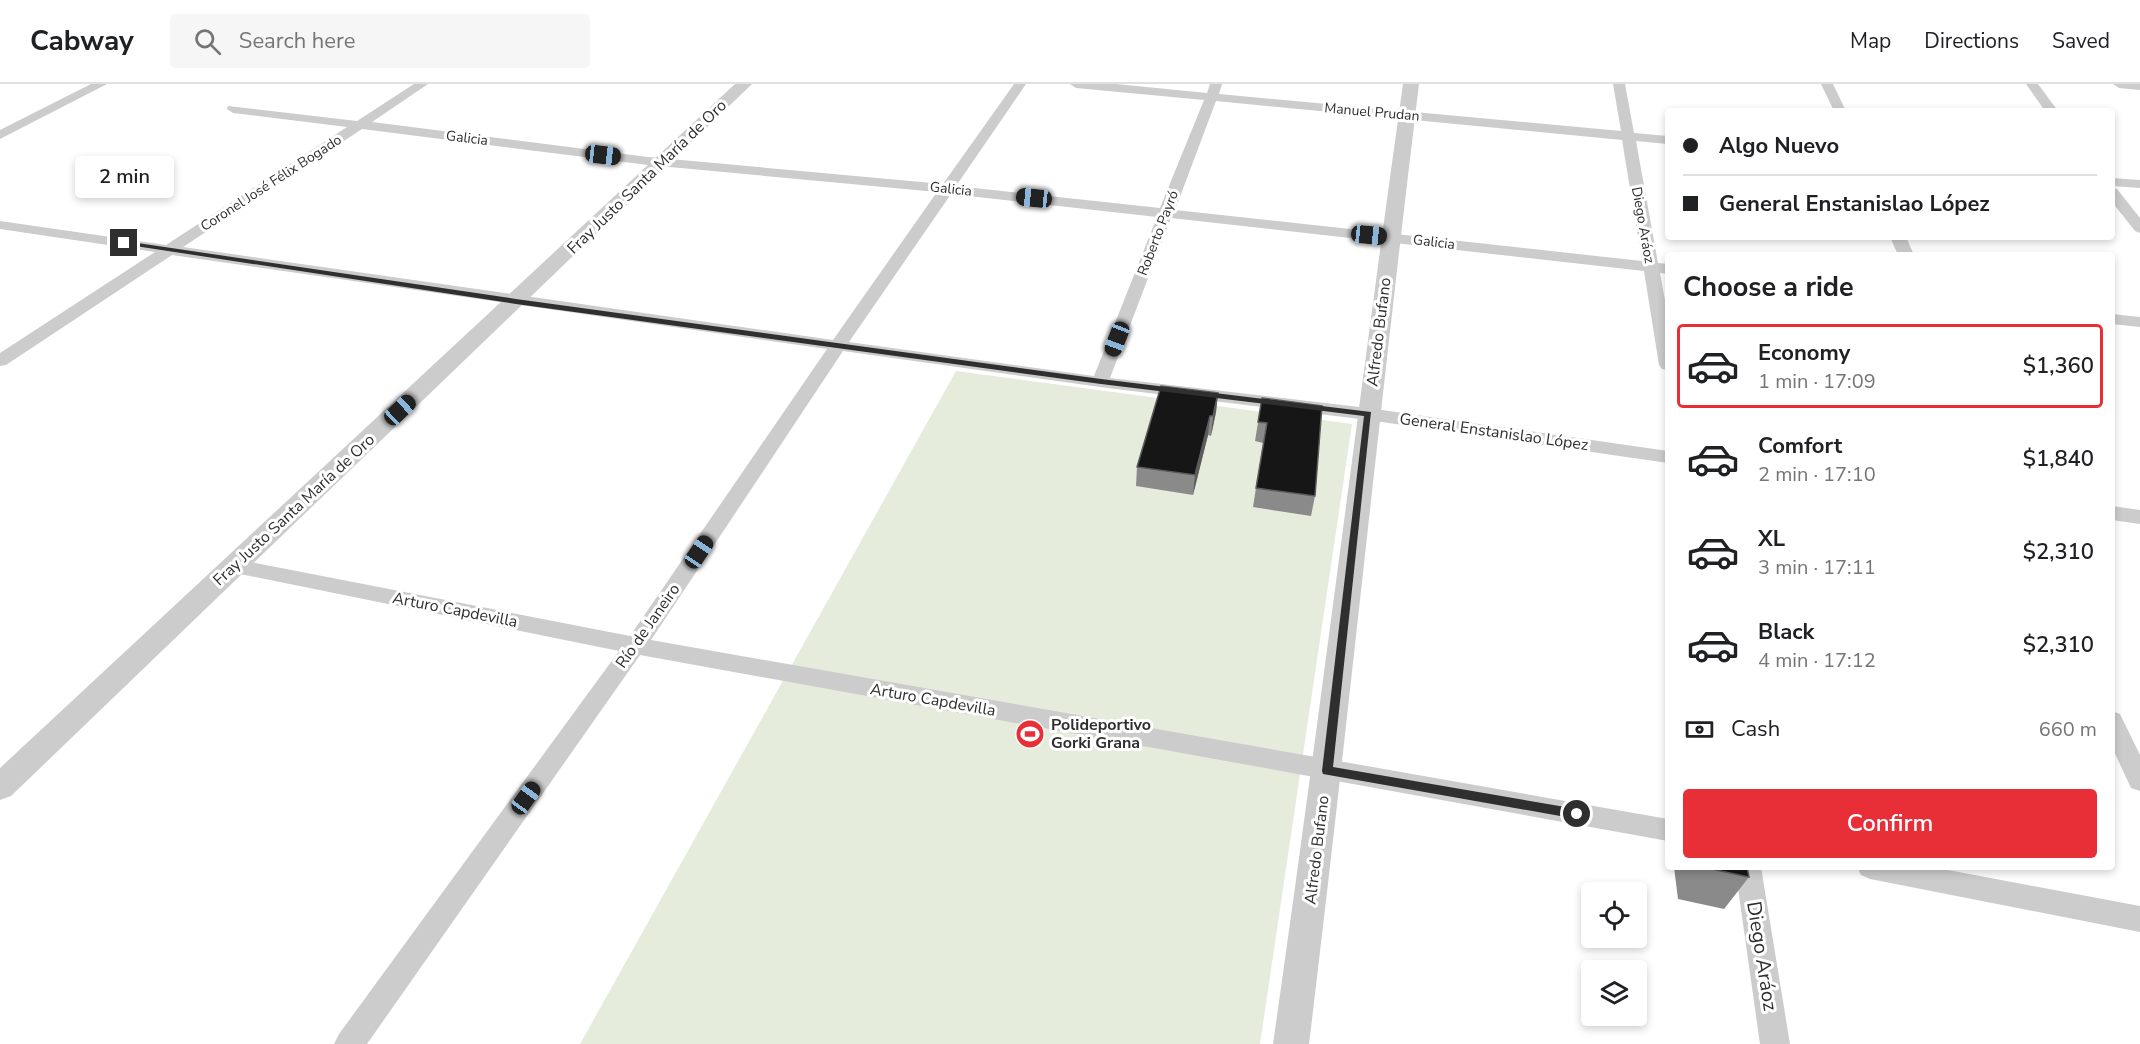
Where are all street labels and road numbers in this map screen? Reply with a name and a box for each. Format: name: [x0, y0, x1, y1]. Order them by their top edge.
street label: Fray Justo Santa María de Oro: [562, 95, 732, 259]
street label: Manuel Prudan: [1324, 98, 1420, 126]
street label: Galicia: [445, 126, 489, 150]
street label: Coronel José Félix Bogado: [197, 130, 345, 236]
street label: Galicia: [929, 177, 973, 201]
street label: Diego Aráoz: [1627, 185, 1659, 265]
street label: Roberto Payró: [1133, 187, 1183, 278]
street label: Galicia: [1412, 230, 1456, 254]
street label: Alfredo Bufano: [1361, 276, 1397, 388]
street label: General Enstanislao López: [1398, 408, 1590, 456]
street label: Fray Justo Santa María de Oro: [208, 429, 380, 591]
street label: Río de Janeiro: [611, 579, 685, 673]
street label: Arturo Capdevilla: [391, 587, 519, 633]
street label: Arturo Capdevilla: [869, 678, 997, 722]
street label: Alfredo Bufano: [1299, 794, 1335, 906]
street label: Diego Aráoz: [1740, 899, 1784, 1013]

